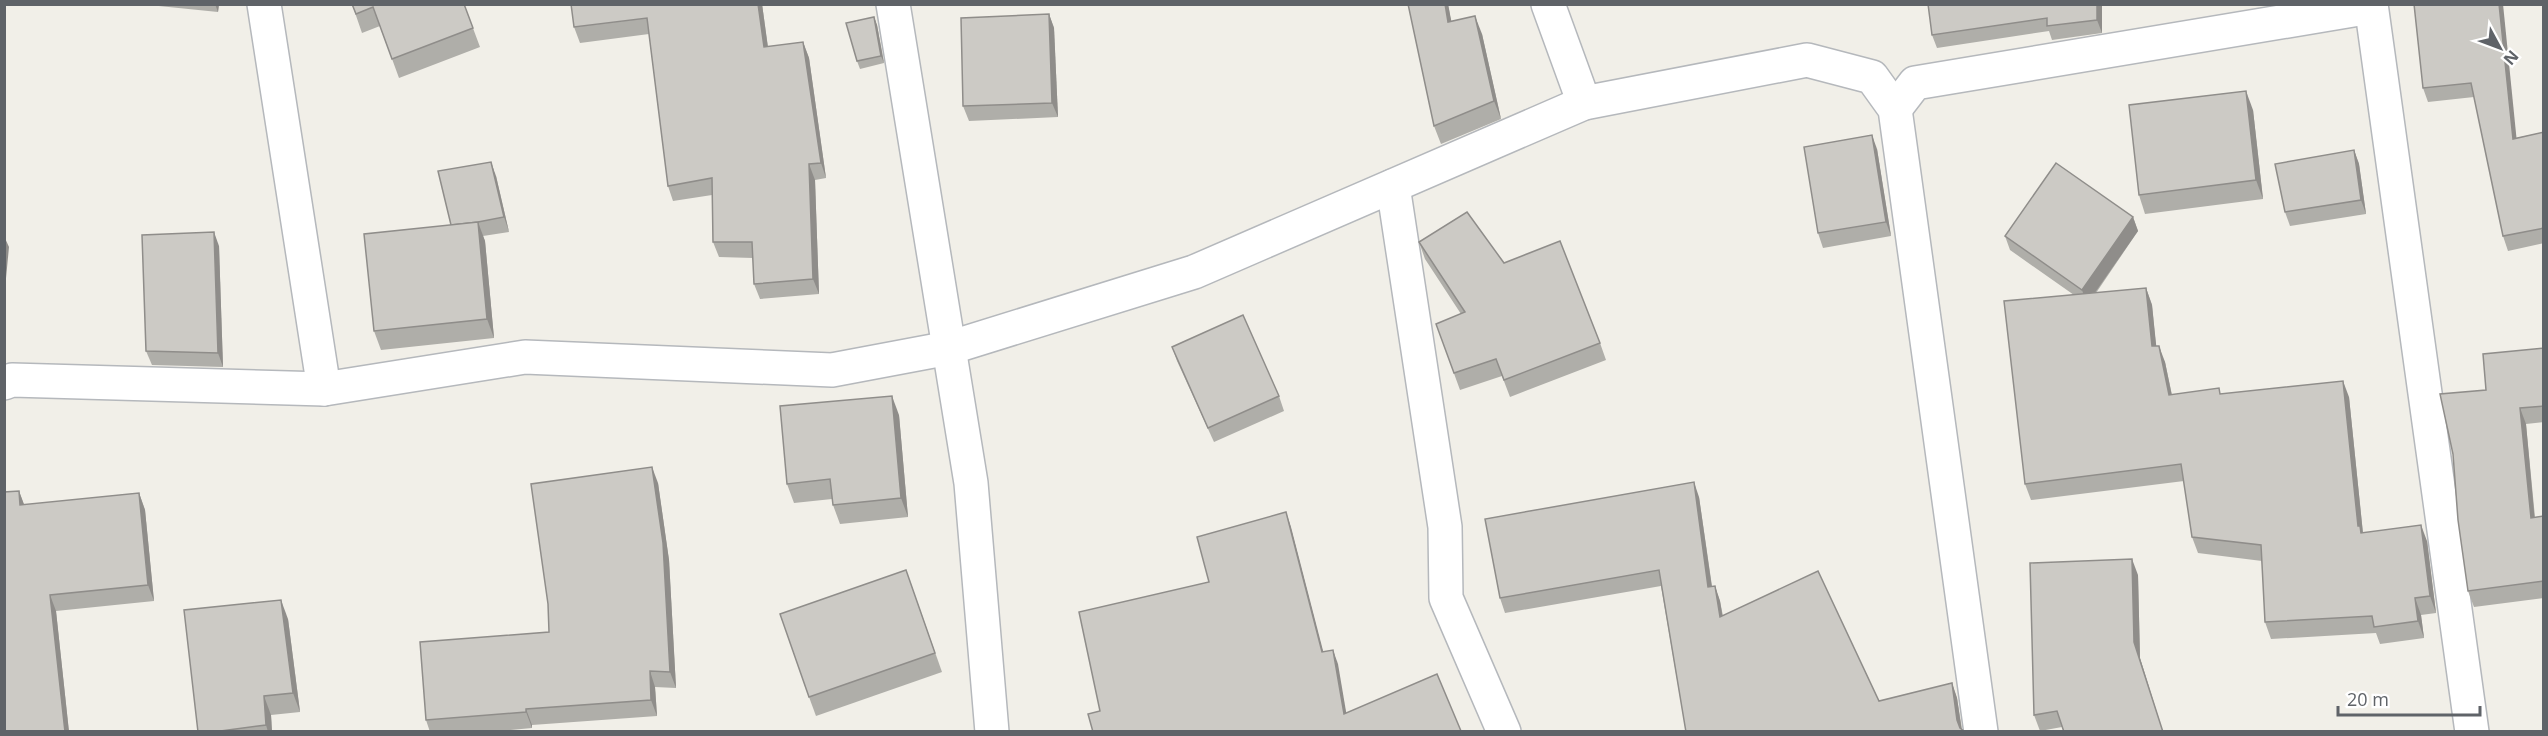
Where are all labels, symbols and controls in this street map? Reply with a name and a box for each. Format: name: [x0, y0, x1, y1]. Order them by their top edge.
north arrow: [2470, 18, 2530, 78]
text: N: [2499, 46, 2524, 70]
scale bar: [2338, 679, 2480, 717]
text: 20 m: [2347, 687, 2389, 711]

